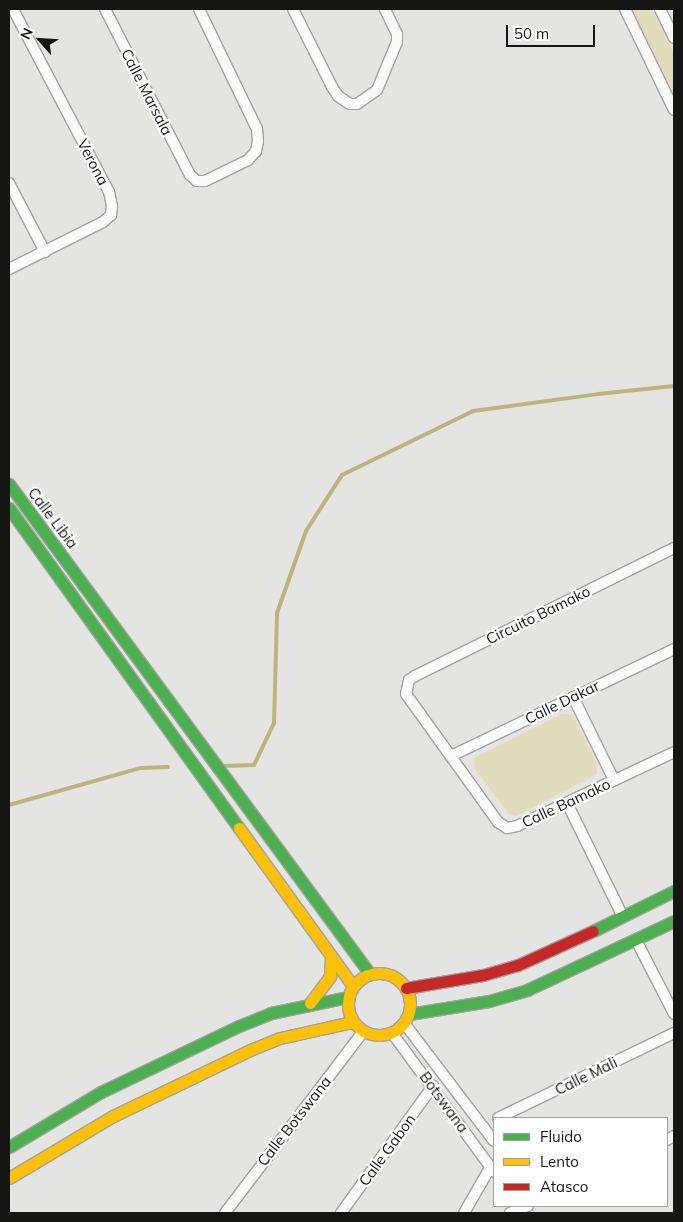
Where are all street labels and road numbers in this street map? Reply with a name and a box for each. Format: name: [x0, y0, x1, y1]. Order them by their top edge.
street label: Calle Marsala: [118, 46, 176, 138]
street label: Verona: [73, 136, 113, 188]
street label: Calle Libia: [24, 484, 82, 552]
street label: Circuito Bamako: [483, 582, 593, 648]
street label: Calle Dakar: [522, 676, 602, 728]
street label: Calle Bamako: [519, 775, 613, 831]
street label: Calle Mali: [552, 1053, 620, 1099]
street label: Botswana: [416, 1068, 472, 1136]
street label: Calle Botswana: [253, 1072, 335, 1170]
street label: Calle Gabon: [355, 1111, 419, 1189]

